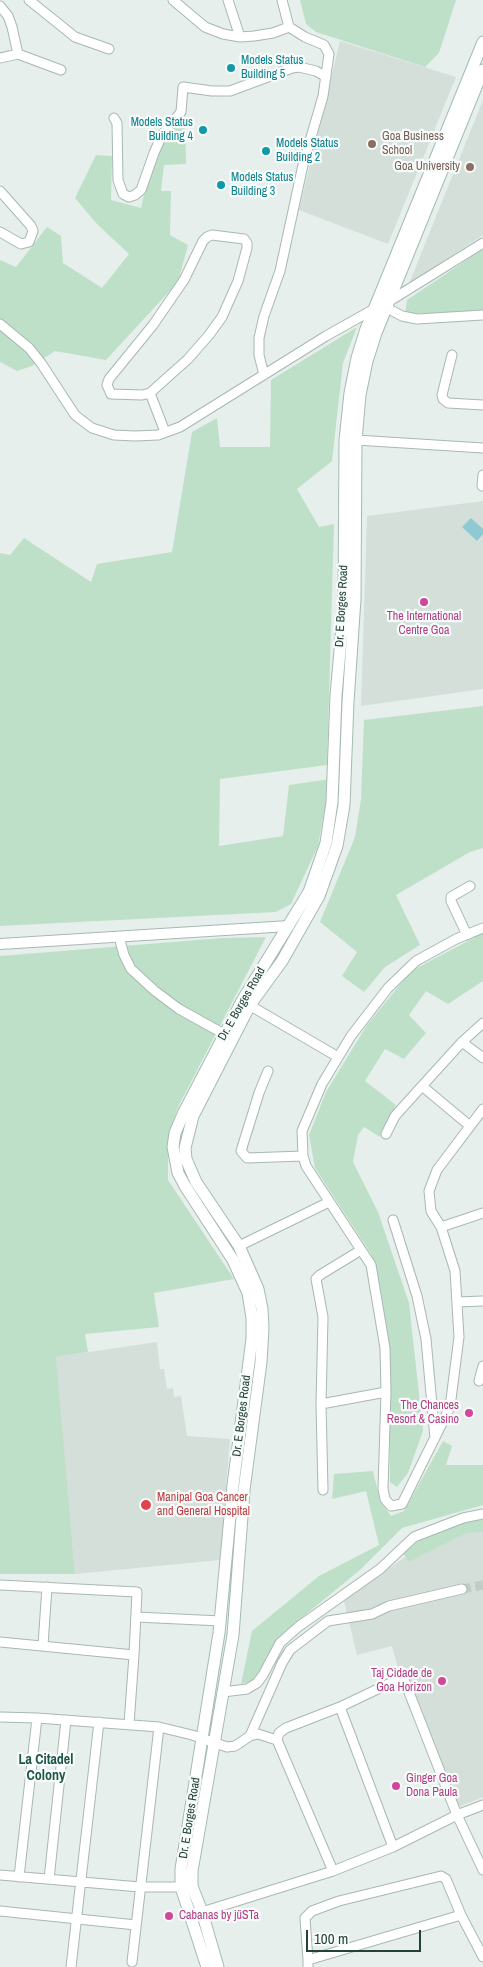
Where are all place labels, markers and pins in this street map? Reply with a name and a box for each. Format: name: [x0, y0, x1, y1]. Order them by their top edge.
place label: Models Status Building 5: [241, 54, 303, 82]
marker: Models Status Building 5: [225, 62, 237, 74]
place label: Models Status Building 4: [131, 116, 193, 144]
marker: Models Status Building 4: [197, 124, 209, 136]
place label: Goa Business School: [382, 130, 444, 158]
place label: Models Status Building 2: [276, 137, 338, 165]
marker: Goa Business School: [366, 138, 378, 150]
marker: Models Status Building 2: [260, 145, 272, 157]
place label: Goa University: [394, 160, 460, 174]
marker: Goa University: [464, 161, 476, 173]
place label: Models Status Building 3: [231, 171, 293, 199]
marker: Models Status Building 3: [215, 179, 227, 191]
marker: The International Centre Goa: [418, 596, 430, 608]
place label: The International Centre Goa: [387, 610, 461, 638]
place label: The Chances Resort & Casino: [387, 1399, 459, 1427]
marker: The Chances Resort & Casino: [463, 1407, 475, 1419]
place label: Manipal Goa Cancer and General Hospital: [157, 1491, 250, 1519]
marker: Manipal Goa Cancer and General Hospital: [139, 1498, 153, 1512]
place label: Taj Cidade de Goa Horizon: [371, 1667, 432, 1695]
marker: Taj Cidade de Goa Horizon: [436, 1675, 448, 1687]
place label: Ginger Goa Dona Paula: [406, 1772, 457, 1800]
marker: Ginger Goa Dona Paula: [390, 1780, 402, 1792]
place label: Cabanas by jüSTa: [179, 1909, 259, 1923]
marker: Cabanas by jüSTa: [163, 1910, 175, 1922]

